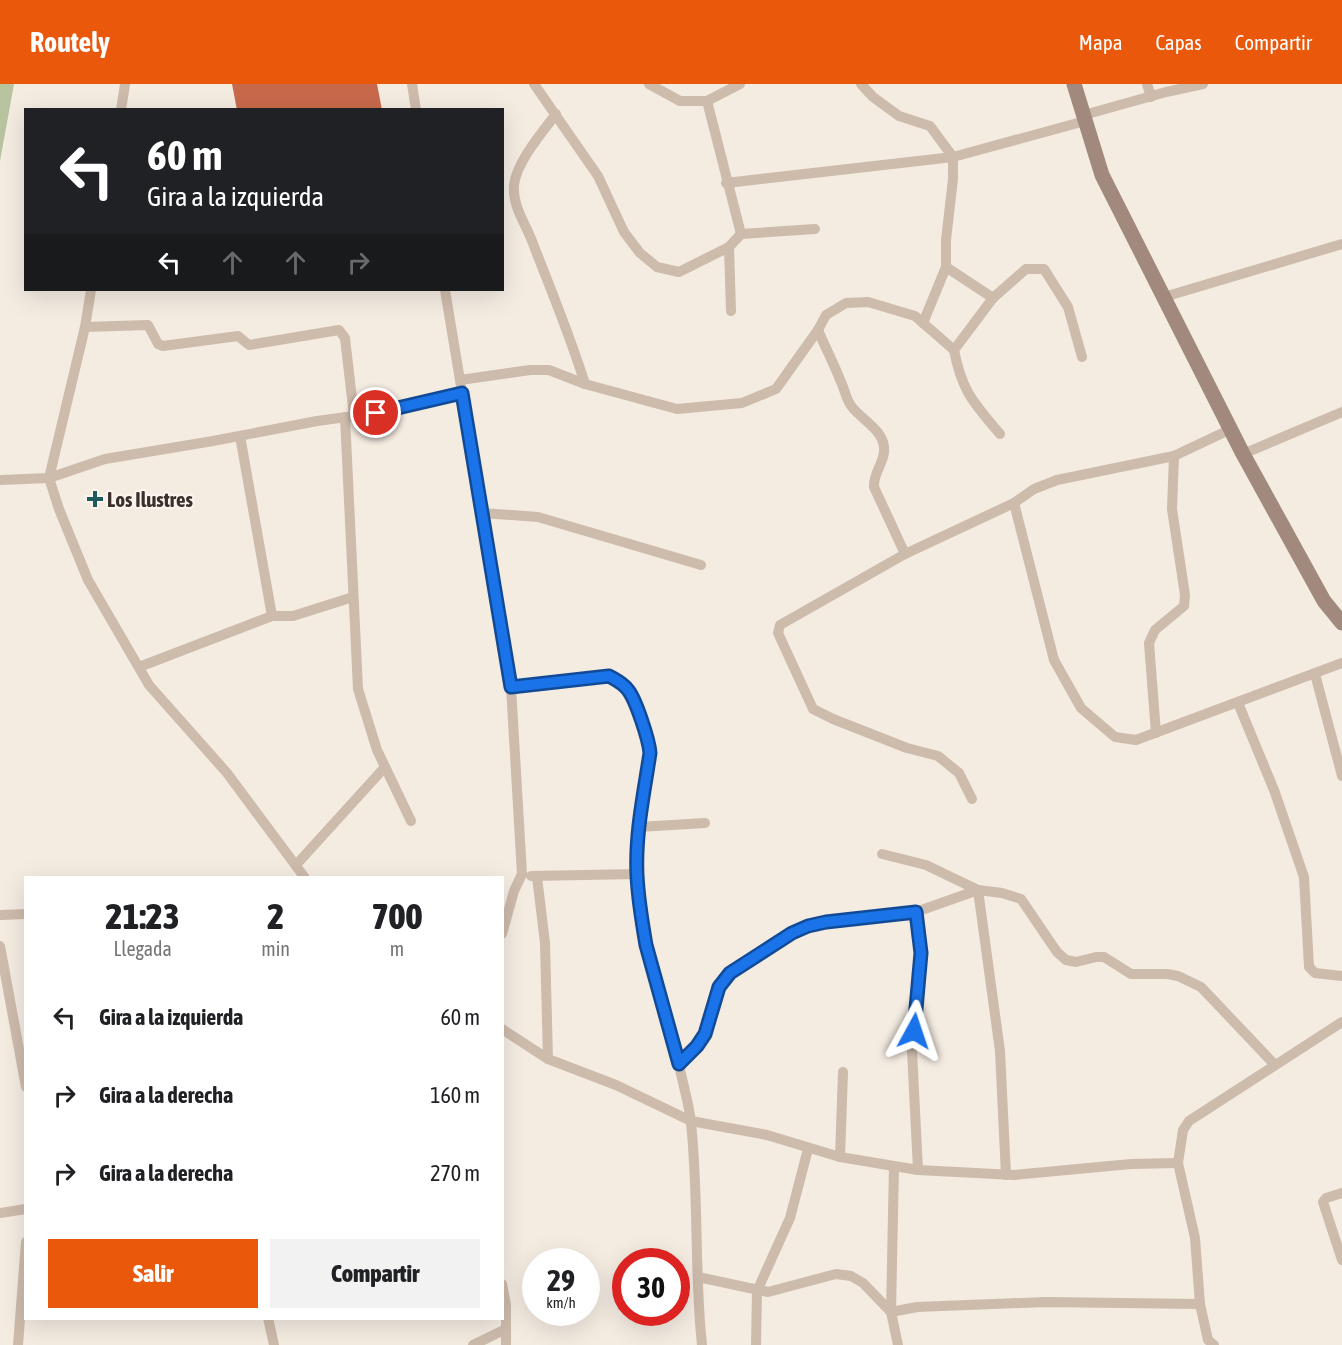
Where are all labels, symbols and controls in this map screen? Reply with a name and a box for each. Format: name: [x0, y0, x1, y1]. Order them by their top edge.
text: Routely: [30, 26, 110, 58]
text: Mapa: [1079, 30, 1122, 54]
text: Capas: [1155, 30, 1202, 54]
text: Compartir: [1235, 30, 1312, 54]
text: 60 m: [147, 131, 222, 179]
icon: left: [48, 132, 126, 210]
text: Gira a la izquierda: [147, 181, 324, 212]
icon: left: [153, 246, 186, 279]
icon: ahead: [216, 246, 249, 279]
icon: ahead: [279, 246, 312, 279]
icon: right: [342, 246, 375, 279]
pin: [350, 387, 401, 438]
icon: arrive: [359, 396, 392, 429]
place label: Los Ilustres: [107, 487, 194, 511]
marker: Los Ilustres: [88, 492, 102, 506]
text: 21:23: [106, 895, 180, 937]
text: 2: [267, 895, 284, 937]
text: 700: [372, 895, 422, 937]
text: Llegada: [114, 937, 172, 960]
text: min: [261, 937, 290, 960]
text: m: [390, 937, 404, 960]
position arrow: [882, 999, 946, 1063]
icon: left: [48, 1001, 81, 1034]
text: Gira a la izquierda: [99, 1004, 243, 1030]
text: 60 m: [440, 1004, 480, 1030]
icon: right: [48, 1079, 81, 1112]
text: Gira a la derecha: [99, 1082, 233, 1108]
text: 160 m: [430, 1082, 480, 1108]
icon: right: [48, 1157, 81, 1190]
text: Gira a la derecha: [99, 1160, 233, 1186]
text: 270 m: [430, 1160, 480, 1186]
button: Salir: [48, 1239, 258, 1308]
button: Compartir: [270, 1239, 480, 1308]
speed limit sign: 30: [612, 1248, 690, 1326]
text: 29: [547, 1263, 575, 1297]
text: km/h: [546, 1294, 576, 1311]

